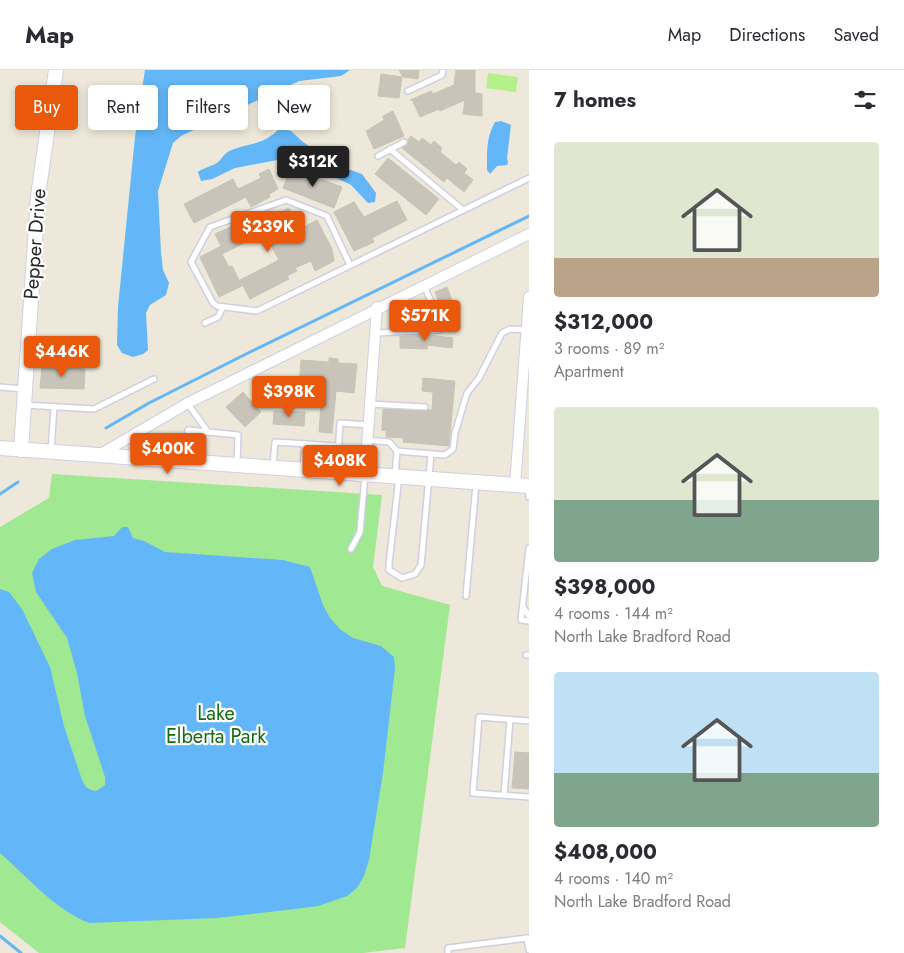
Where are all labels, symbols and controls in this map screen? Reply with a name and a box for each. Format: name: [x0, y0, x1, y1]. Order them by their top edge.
text: Map: [25, 17, 74, 52]
text: Map: [668, 22, 701, 48]
text: Directions: [729, 22, 805, 48]
text: Saved: [833, 22, 879, 48]
chip: Buy: [15, 85, 78, 130]
chip: Rent: [88, 85, 158, 130]
chip: Filters: [168, 85, 248, 130]
chip: New: [258, 85, 330, 130]
text: 7 homes: [554, 85, 636, 115]
icon: filters: [851, 86, 879, 114]
pin: $312K: [278, 146, 348, 188]
text: $312K: [288, 150, 338, 173]
icon: home: [672, 175, 762, 265]
street label: Pepper Drive: [17, 188, 53, 300]
pin: $239K: [233, 210, 303, 253]
text: $239K: [242, 215, 294, 238]
pin: $571K: [390, 300, 460, 342]
text: $571K: [400, 304, 450, 327]
text: $312,000: [554, 307, 653, 337]
pin: $446K: [27, 336, 97, 378]
text: 3 rooms · 89 m²: [554, 337, 664, 360]
text: $446K: [35, 340, 89, 363]
text: Apartment: [554, 360, 624, 383]
pin: $398K: [254, 376, 324, 418]
text: $398K: [263, 380, 315, 403]
pin: $400K: [133, 432, 203, 475]
text: $400K: [141, 437, 195, 460]
icon: home: [672, 440, 762, 530]
pin: $408K: [305, 444, 375, 487]
text: $408K: [314, 449, 366, 472]
text: $398,000: [554, 572, 656, 602]
text: 4 rooms · 144 m²: [554, 602, 673, 625]
text: North Lake Bradford Road: [554, 625, 731, 648]
park label: Lake Elberta Park: [166, 699, 266, 751]
icon: home: [672, 705, 762, 795]
text: $408,000: [554, 837, 657, 867]
text: 4 rooms · 140 m²: [554, 867, 673, 890]
text: North Lake Bradford Road: [554, 890, 731, 913]

